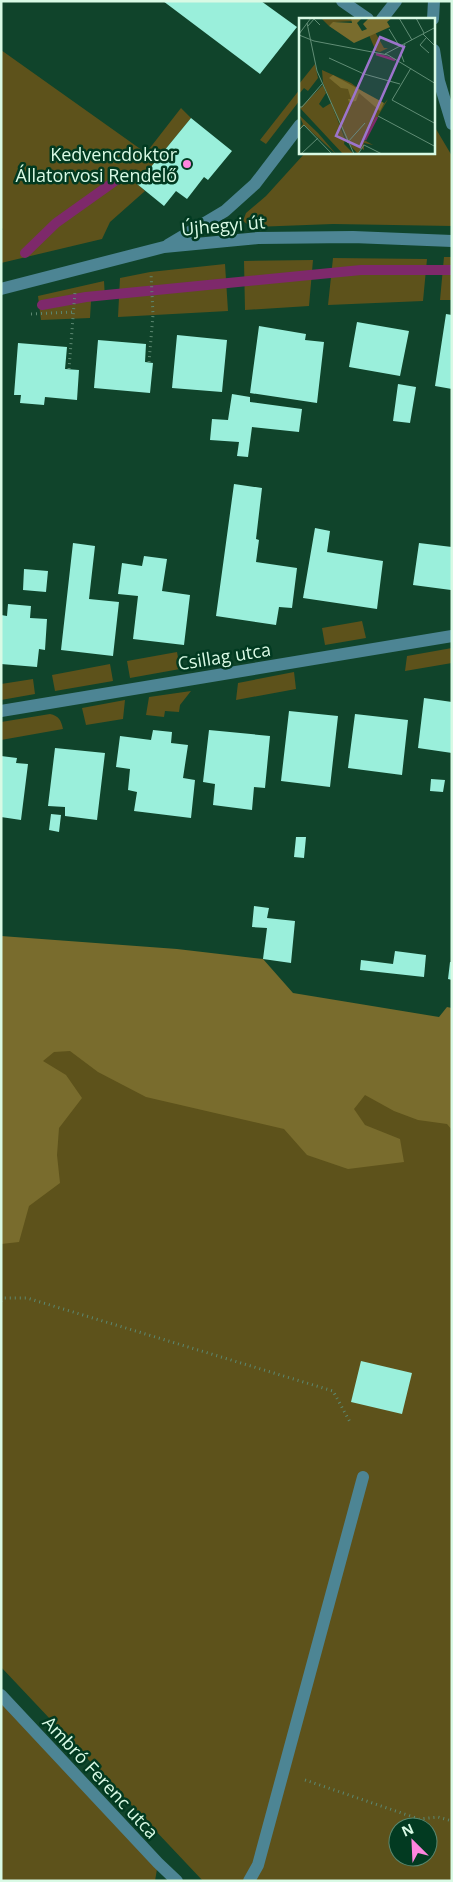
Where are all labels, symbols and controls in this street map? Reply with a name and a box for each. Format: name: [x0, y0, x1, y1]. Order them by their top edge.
inset map: [299, 18, 436, 154]
place label: Kedvencdoktor Állatorvosi Rendelő: [16, 142, 178, 187]
marker: Kedvencdoktor Állatorvosi Rendelő: [181, 158, 193, 170]
street label: Újhegyi út: [180, 209, 266, 241]
street label: Csillag utca: [176, 637, 272, 675]
street label: Ambró Ferenc utca: [38, 1711, 164, 1843]
north arrow: [388, 1817, 438, 1867]
text: N: [398, 1819, 417, 1841]

